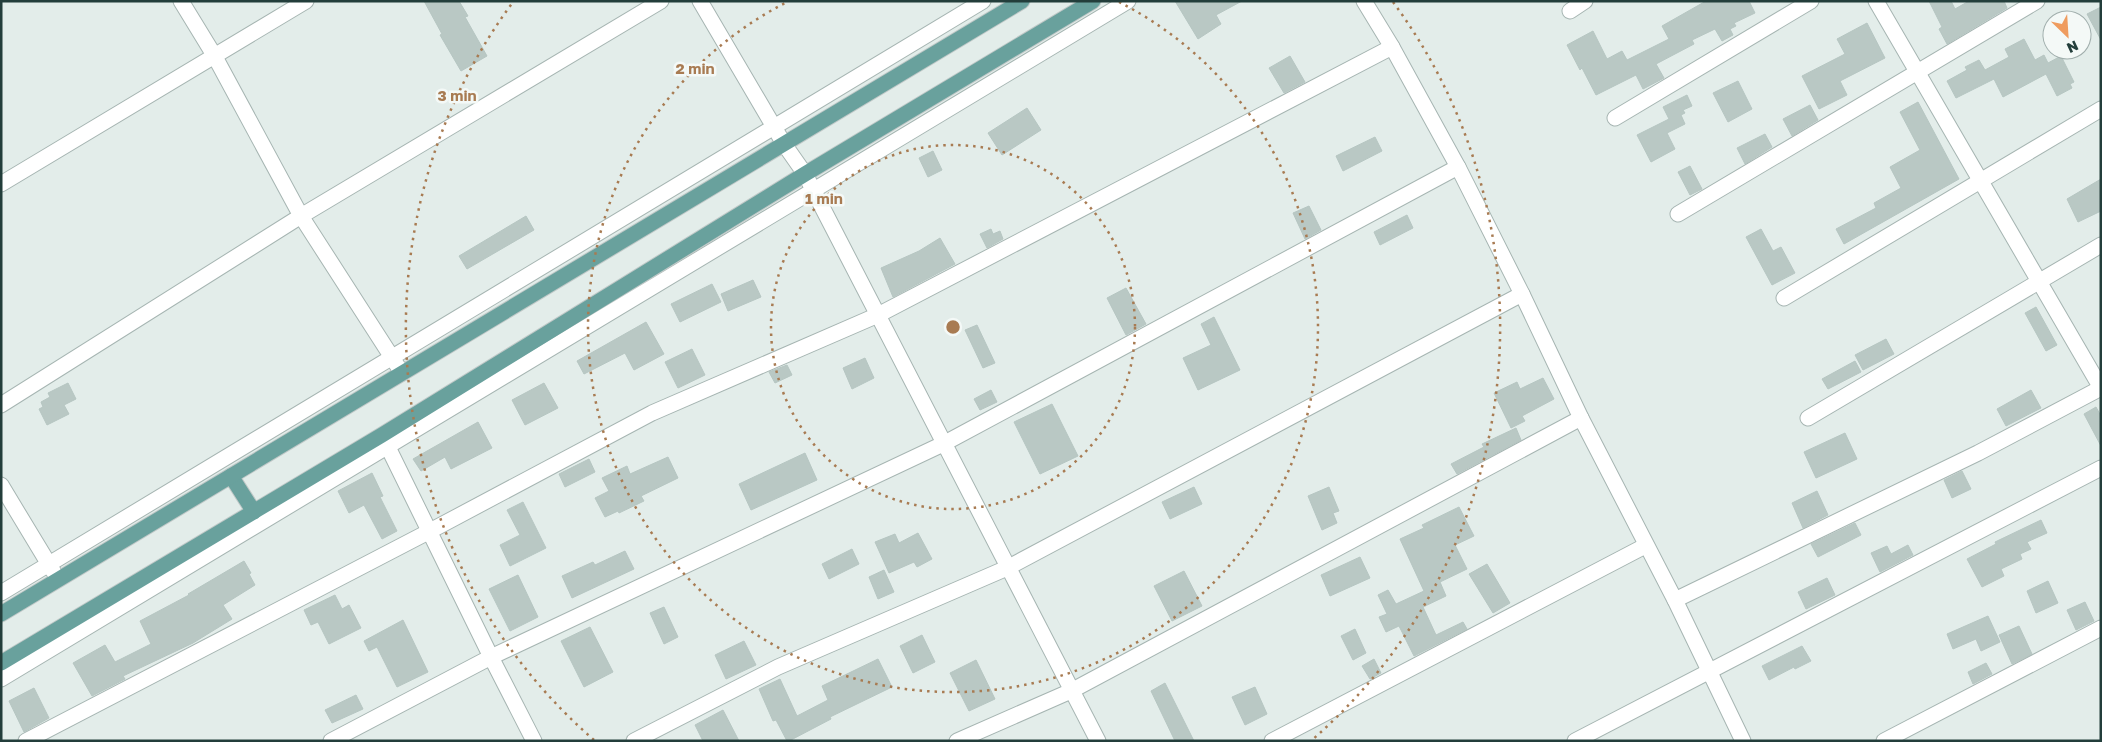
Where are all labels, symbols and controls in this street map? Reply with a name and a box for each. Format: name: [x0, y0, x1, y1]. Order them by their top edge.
north arrow: [2042, 10, 2092, 60]
text: N: [2064, 37, 2081, 57]
text: 2 min: [675, 59, 715, 77]
text: 3 min: [437, 86, 477, 104]
text: 1 min: [805, 189, 843, 207]
centre of rings: [944, 318, 962, 336]

